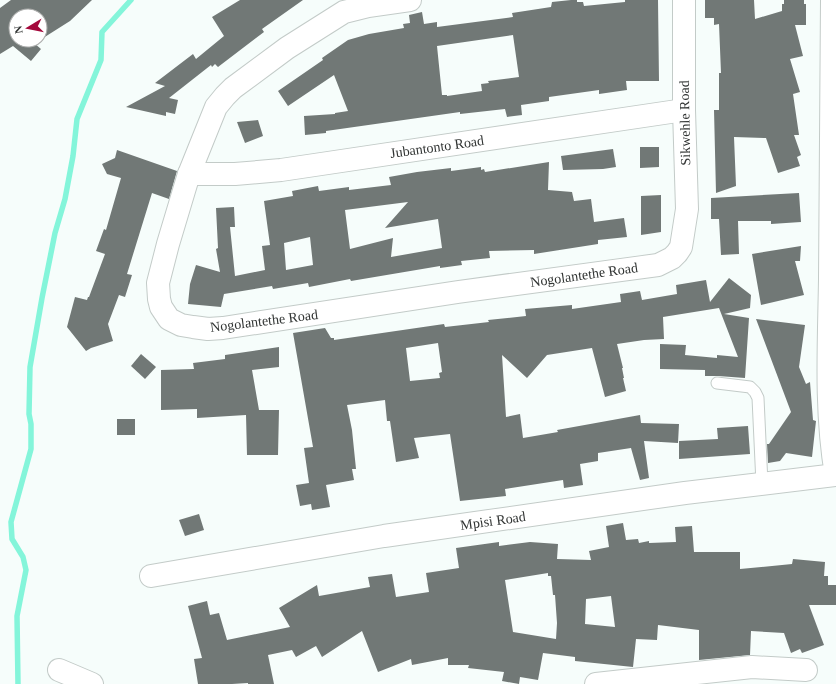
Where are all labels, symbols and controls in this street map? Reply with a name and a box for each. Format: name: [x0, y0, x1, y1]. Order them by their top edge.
north arrow: [8, 8, 48, 48]
text: N: [12, 25, 25, 35]
street label: Sikwehle Road: [677, 80, 693, 166]
street label: Jubantonto Road: [389, 133, 485, 161]
street label: Nogolantethe Road: [529, 260, 639, 290]
street label: Nogolantethe Road: [209, 307, 319, 335]
street label: Mpisi Road: [459, 509, 527, 533]

